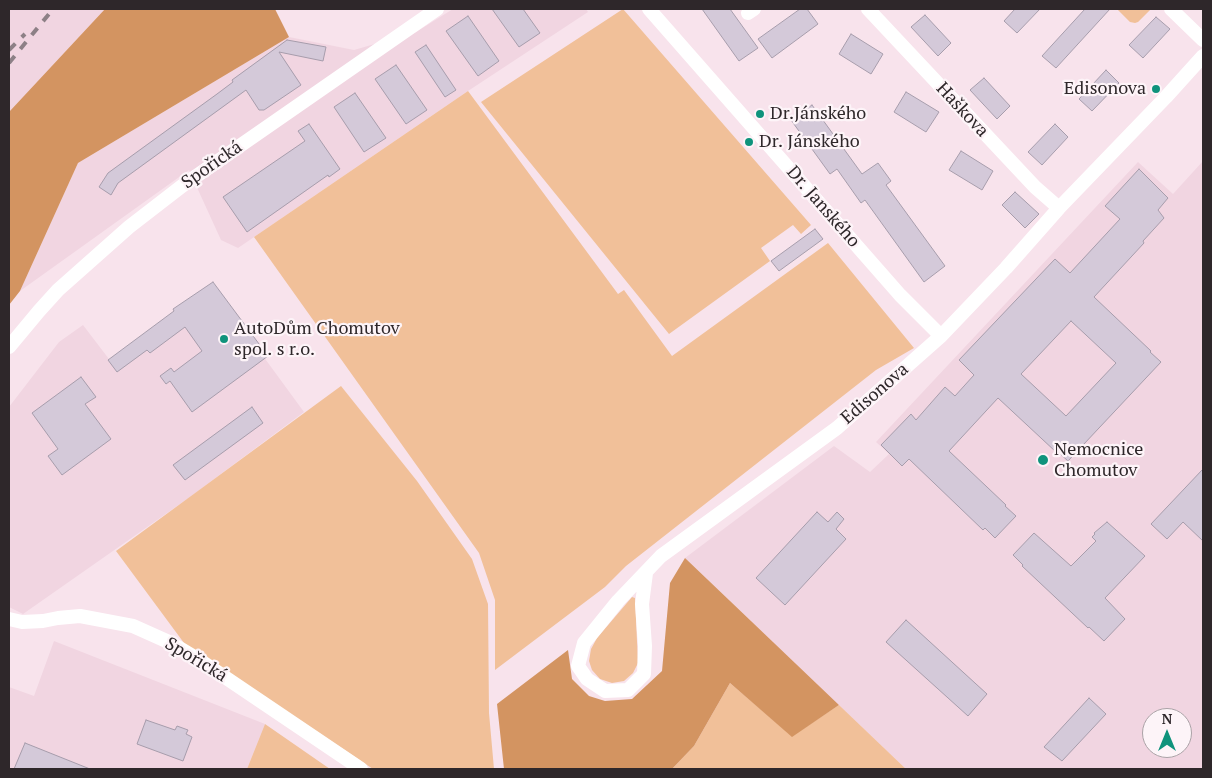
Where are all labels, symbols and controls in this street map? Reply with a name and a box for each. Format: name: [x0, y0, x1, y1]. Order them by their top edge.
street label: Haškova: [931, 78, 993, 142]
place label: Edisonova: [1064, 78, 1146, 100]
marker: Edisonova: [1150, 83, 1162, 95]
place label: Dr.Jánského: [770, 103, 866, 125]
marker: Dr.Jánského: [754, 108, 766, 120]
place label: Dr. Jánského: [759, 131, 860, 153]
street label: Spořická: [178, 136, 246, 194]
marker: Dr. Jánského: [743, 136, 755, 148]
street label: Dr. Janského: [782, 162, 864, 252]
place label: AutoDům Chomutov spol. s r.o.: [234, 318, 400, 360]
marker: AutoDům Chomutov spol. s r.o.: [218, 333, 230, 345]
street label: Edisonova: [837, 359, 913, 429]
place label: Nemocnice Chomutov: [1054, 439, 1143, 482]
marker: Nemocnice Chomutov: [1036, 453, 1050, 467]
street label: Spořická: [161, 633, 231, 687]
north arrow: [1142, 708, 1192, 758]
text: N: [1162, 709, 1172, 728]

